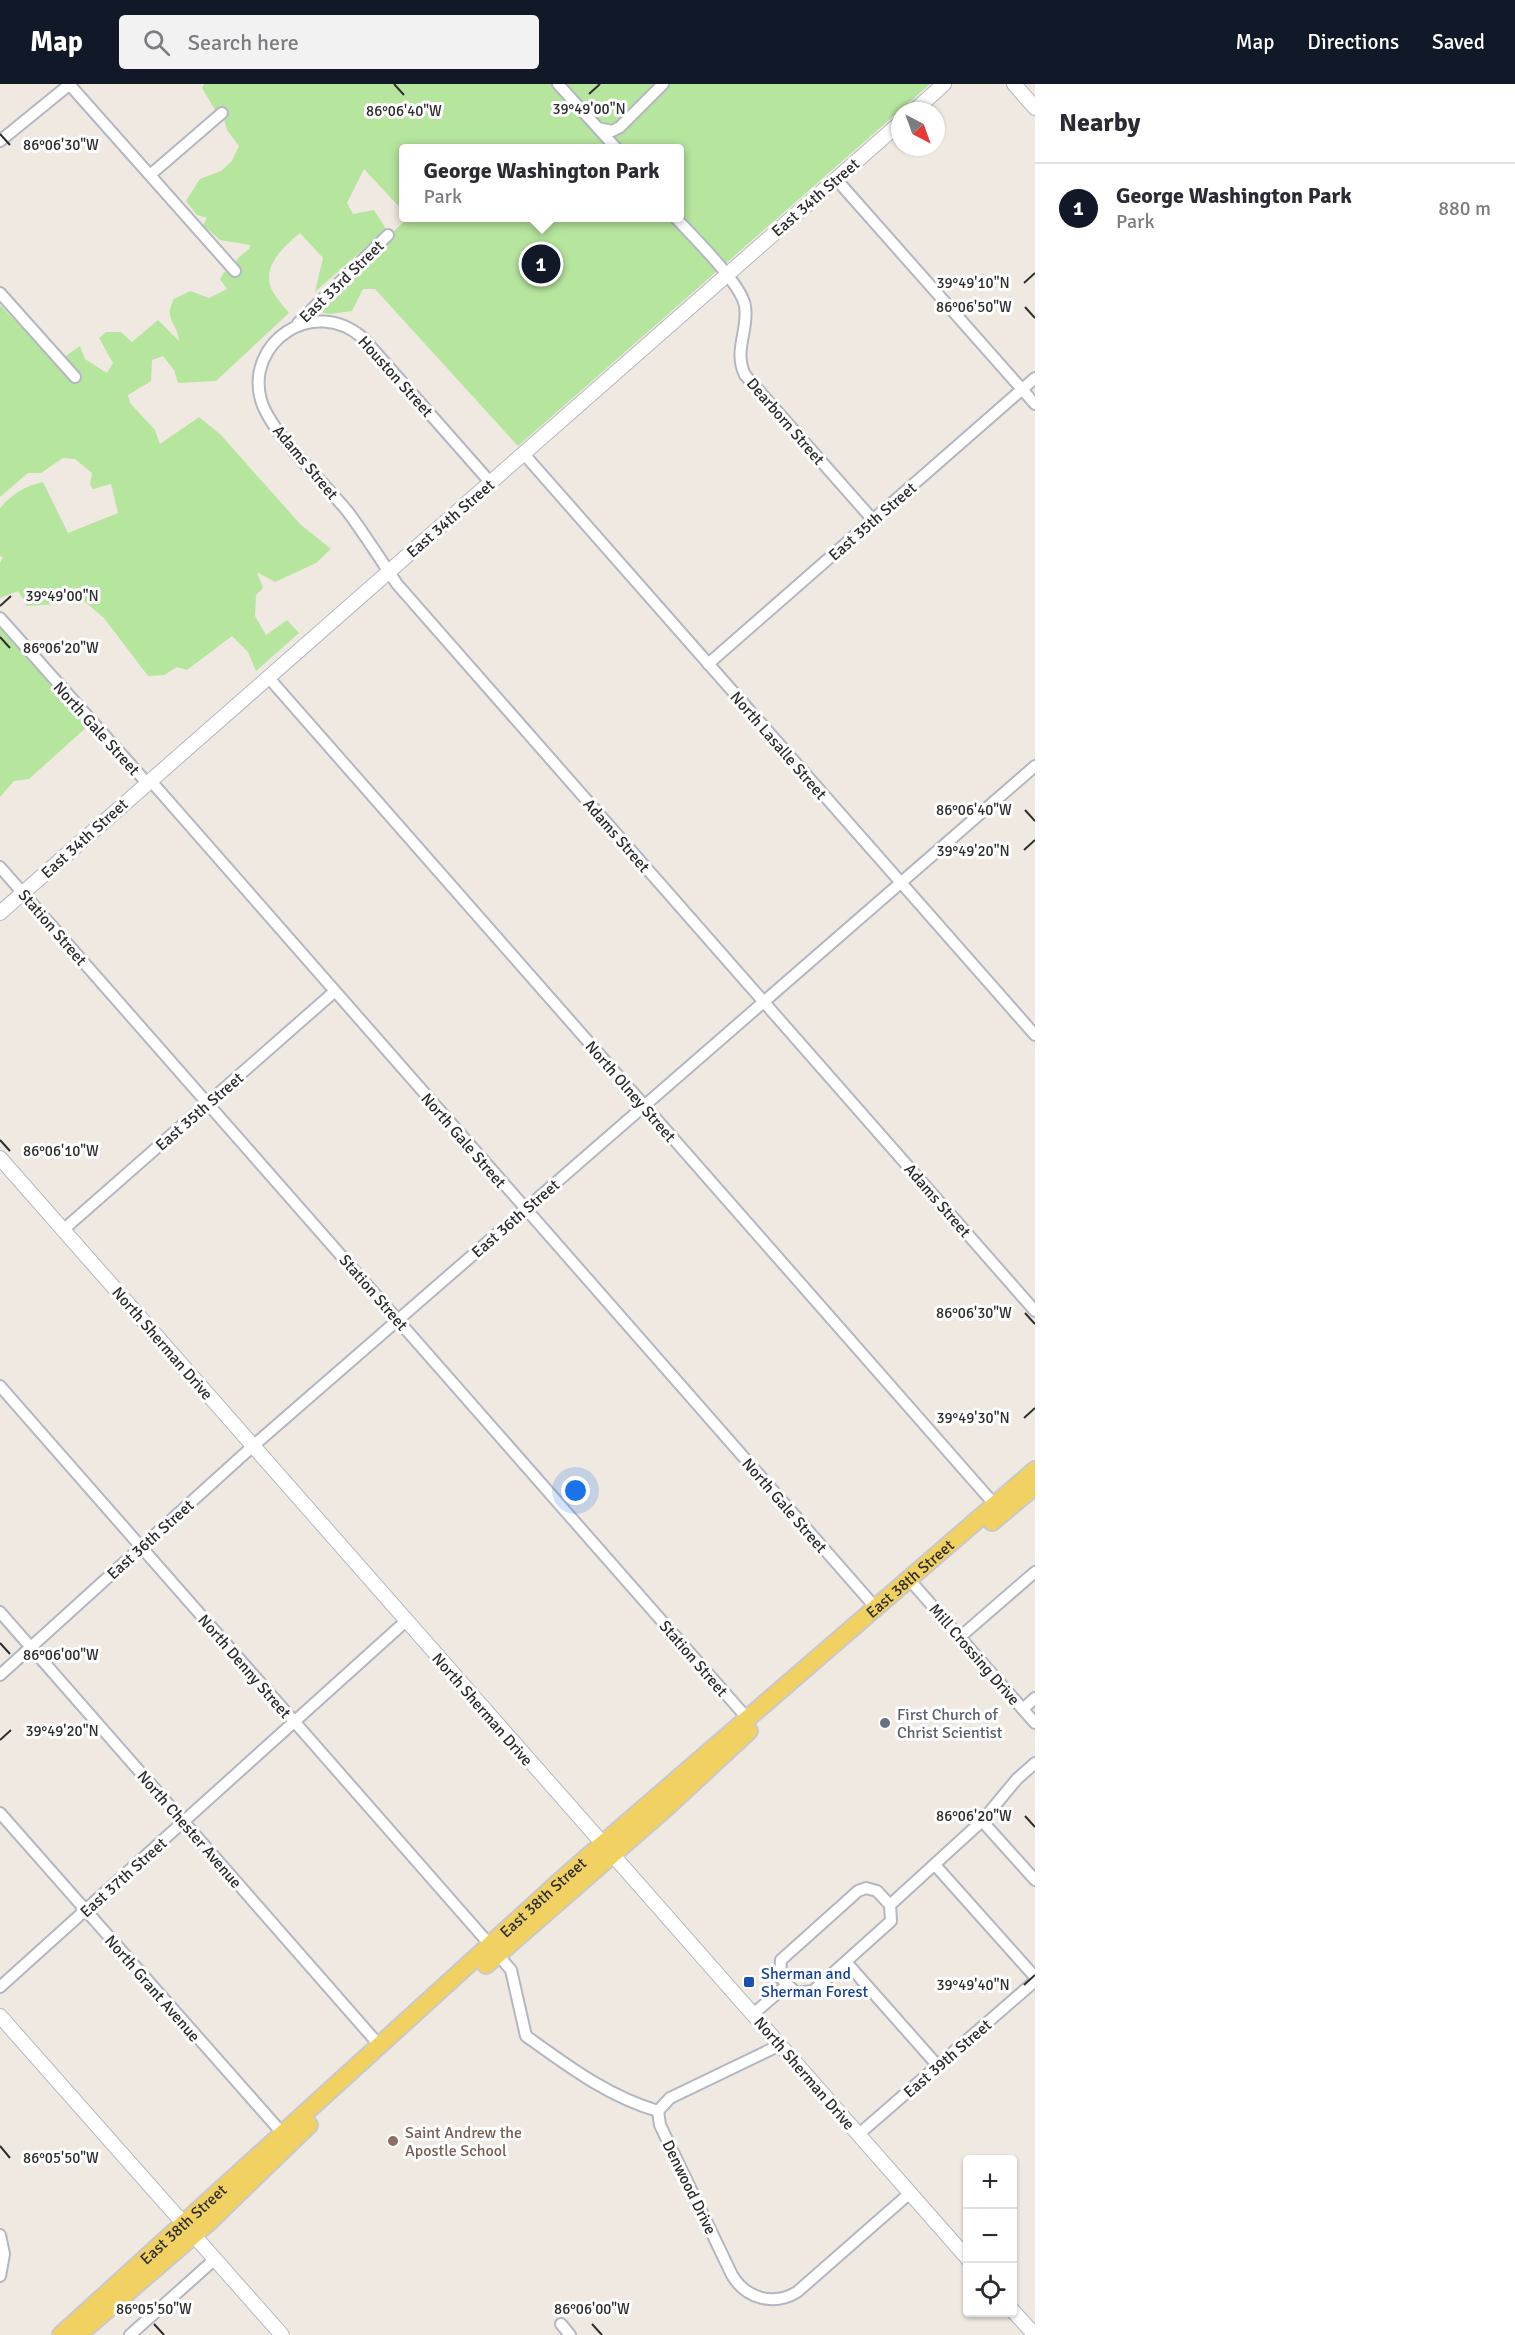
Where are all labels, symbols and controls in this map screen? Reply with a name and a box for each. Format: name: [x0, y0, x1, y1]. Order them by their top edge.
search box: [119, 15, 539, 69]
text: Map: [30, 25, 83, 59]
icon: search: [140, 26, 173, 59]
text: Search here: [188, 29, 299, 56]
text: Map: [1236, 29, 1274, 55]
text: Directions: [1307, 29, 1399, 55]
text: Saved: [1432, 29, 1485, 55]
text: 39°49'00"N: [552, 100, 626, 118]
text: 86°06'40"W: [366, 102, 442, 120]
north arrow: [891, 102, 945, 156]
text: Nearby: [1059, 107, 1140, 139]
text: 86°06'30"W: [23, 136, 99, 154]
popup: [399, 144, 684, 222]
street label: East 34th Street: [768, 154, 864, 241]
text: George Washington Park: [424, 157, 659, 184]
text: George Washington Park: [1116, 182, 1352, 209]
text: Park: [424, 184, 462, 209]
text: 1: [1073, 196, 1084, 221]
text: 880 m: [1438, 196, 1491, 221]
text: Park: [1116, 209, 1154, 234]
street label: East 33rd Street: [295, 236, 388, 327]
pin: 1: [522, 242, 560, 286]
text: 39°49'10"N: [936, 274, 1010, 292]
text: 86°06'50"W: [936, 298, 1012, 316]
street label: Houston Street: [354, 332, 437, 422]
street label: Dearborn Street: [742, 374, 829, 470]
street label: Adams Street: [268, 421, 342, 504]
street label: East 34th Street: [403, 475, 499, 562]
street label: East 35th Street: [825, 478, 921, 565]
text: 39°49'00"N: [25, 587, 99, 605]
text: 86°06'20"W: [23, 639, 99, 657]
street label: North Gale Street: [49, 678, 144, 780]
street label: North Lasalle Street: [726, 687, 831, 804]
street label: East 34th Street: [37, 794, 133, 883]
street label: Adams Street: [579, 795, 654, 877]
text: 86°06'40"W: [936, 801, 1012, 819]
text: 39°49'20"N: [936, 842, 1010, 860]
street label: Station Street: [14, 885, 91, 970]
street label: North Olney Street: [581, 1037, 680, 1147]
street label: East 35th Street: [152, 1068, 248, 1155]
street label: North Gale Street: [417, 1089, 510, 1193]
text: 86°06'10"W: [23, 1142, 99, 1160]
street label: Adams Street: [900, 1160, 975, 1242]
street label: East 36th Street: [468, 1175, 564, 1262]
street label: Station Street: [335, 1250, 412, 1335]
street label: North Sherman Drive: [108, 1283, 217, 1404]
text: 86°06'30"W: [936, 1304, 1012, 1322]
text: 39°49'30"N: [936, 1409, 1010, 1427]
street label: North Gale Street: [738, 1454, 831, 1558]
your location: [561, 1476, 590, 1505]
street label: East 36th Street: [103, 1495, 199, 1584]
street label: East 38th Street: [862, 1535, 959, 1623]
street label: Mill Crossing Drive: [925, 1600, 1024, 1710]
street label: North Denny Street: [194, 1610, 295, 1723]
street label: Station Street: [655, 1616, 732, 1701]
text: 86°06'00"W: [23, 1646, 99, 1664]
street label: North Sherman Drive: [428, 1649, 537, 1770]
place label: First Church of Christ Scientist: [897, 1705, 1003, 1743]
marker: First Church of Christ Scientist: [878, 1716, 892, 1730]
text: 39°49'20"N: [25, 1722, 99, 1740]
street label: North Chester Avenue: [133, 1767, 246, 1893]
text: 86°06'20"W: [936, 1807, 1012, 1825]
street label: East 37th Street: [76, 1833, 172, 1922]
street label: East 38th Street: [496, 1853, 591, 1942]
street label: North Grant Avenue: [100, 1931, 204, 2046]
place label: Sherman and Sherman Forest: [761, 1964, 868, 2002]
marker: Sherman and Sherman Forest: [742, 1975, 756, 1989]
text: 39°49'40"N: [936, 1976, 1010, 1994]
street label: North Sherman Drive: [750, 2013, 859, 2134]
street label: East 39th Street: [900, 2015, 996, 2102]
place label: Saint Andrew the Apostle School: [405, 2123, 522, 2161]
marker: Saint Andrew the Apostle School: [386, 2134, 400, 2148]
street label: Denwood Drive: [658, 2137, 721, 2238]
text: 86°05'50"W: [23, 2149, 99, 2167]
map controls: [963, 2155, 1017, 2317]
button: +: [963, 2155, 1017, 2209]
street label: East 38th Street: [136, 2180, 231, 2269]
button: −: [963, 2209, 1017, 2263]
button: locate: [963, 2263, 1017, 2317]
text: 86°05'50"W: [116, 2300, 192, 2318]
text: 86°06'00"W: [554, 2300, 630, 2318]

